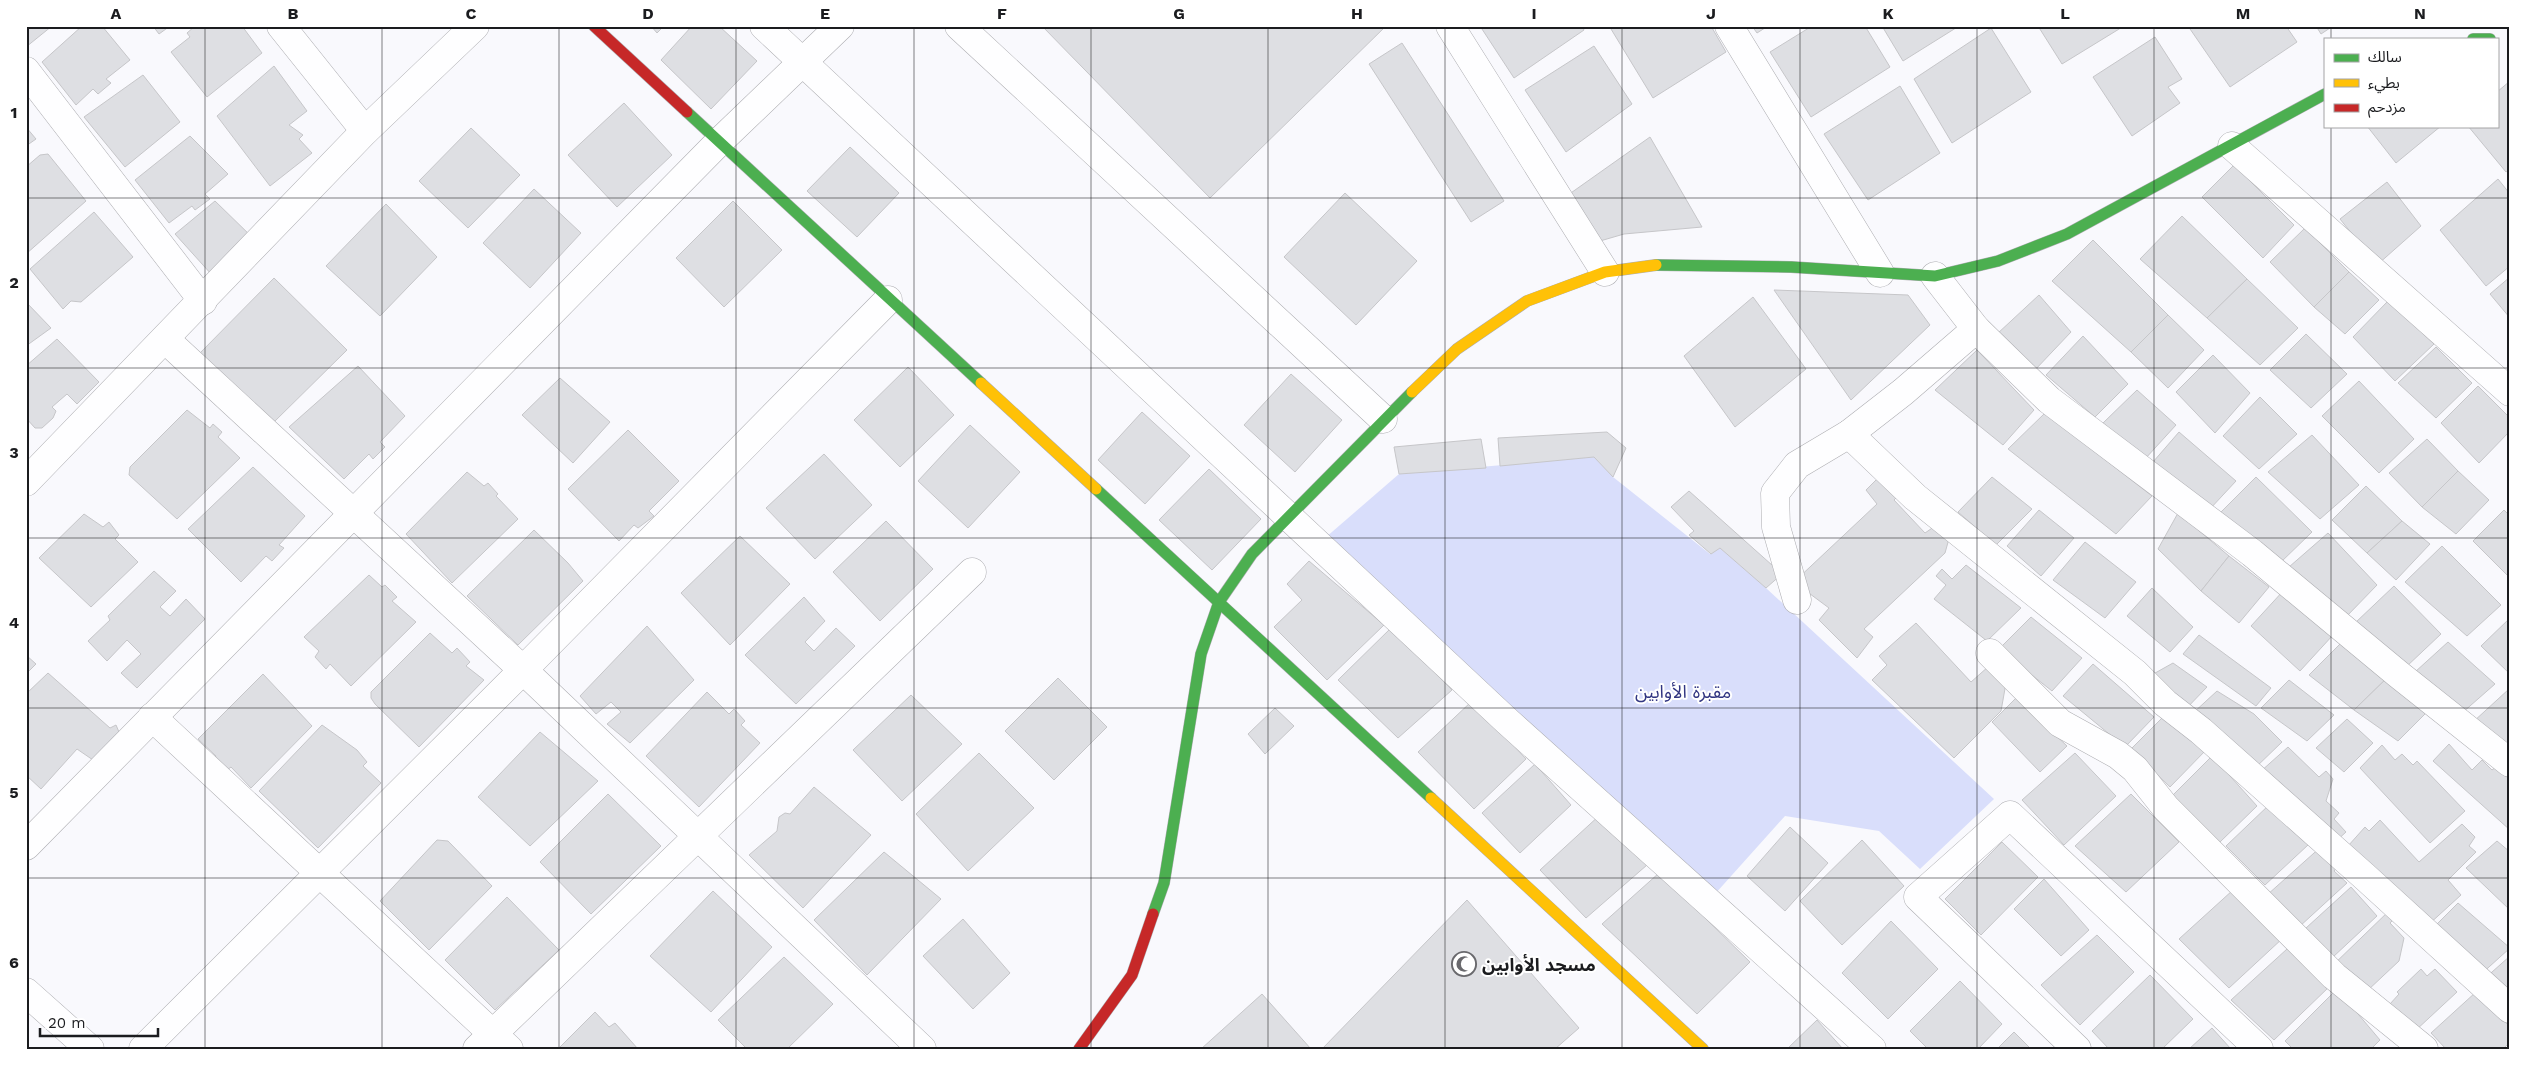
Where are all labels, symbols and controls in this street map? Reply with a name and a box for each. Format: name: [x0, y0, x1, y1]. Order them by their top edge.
text: A: [111, 4, 122, 23]
text: B: [288, 4, 299, 23]
text: C: [466, 4, 477, 23]
text: D: [642, 4, 654, 23]
text: E: [820, 4, 830, 23]
text: F: [997, 4, 1007, 23]
text: G: [1173, 4, 1185, 23]
text: H: [1351, 4, 1363, 23]
text: I: [1531, 4, 1537, 23]
text: J: [1706, 4, 1716, 23]
text: K: [1882, 4, 1894, 23]
text: L: [2060, 4, 2070, 23]
text: M: [2236, 4, 2250, 23]
text: N: [2414, 4, 2426, 23]
legend: [2324, 38, 2498, 128]
text: سالك: [2368, 48, 2402, 66]
text: بطيء: [2368, 74, 2400, 94]
text: مزدحم: [2368, 98, 2406, 118]
text: 1: [11, 103, 17, 122]
text: 2: [9, 273, 19, 292]
text: 3: [9, 443, 19, 462]
text: 4: [9, 613, 19, 632]
park label: مقبرة الأوابين: [1635, 681, 1731, 703]
text: 5: [9, 783, 19, 802]
mosque icon: مسجد الأوابين: [1451, 951, 1477, 977]
text: 6: [9, 953, 19, 972]
place label: مسجد الأوابين: [1482, 953, 1596, 975]
scale bar: [40, 1005, 158, 1037]
text: 20 m: [48, 1014, 86, 1032]

